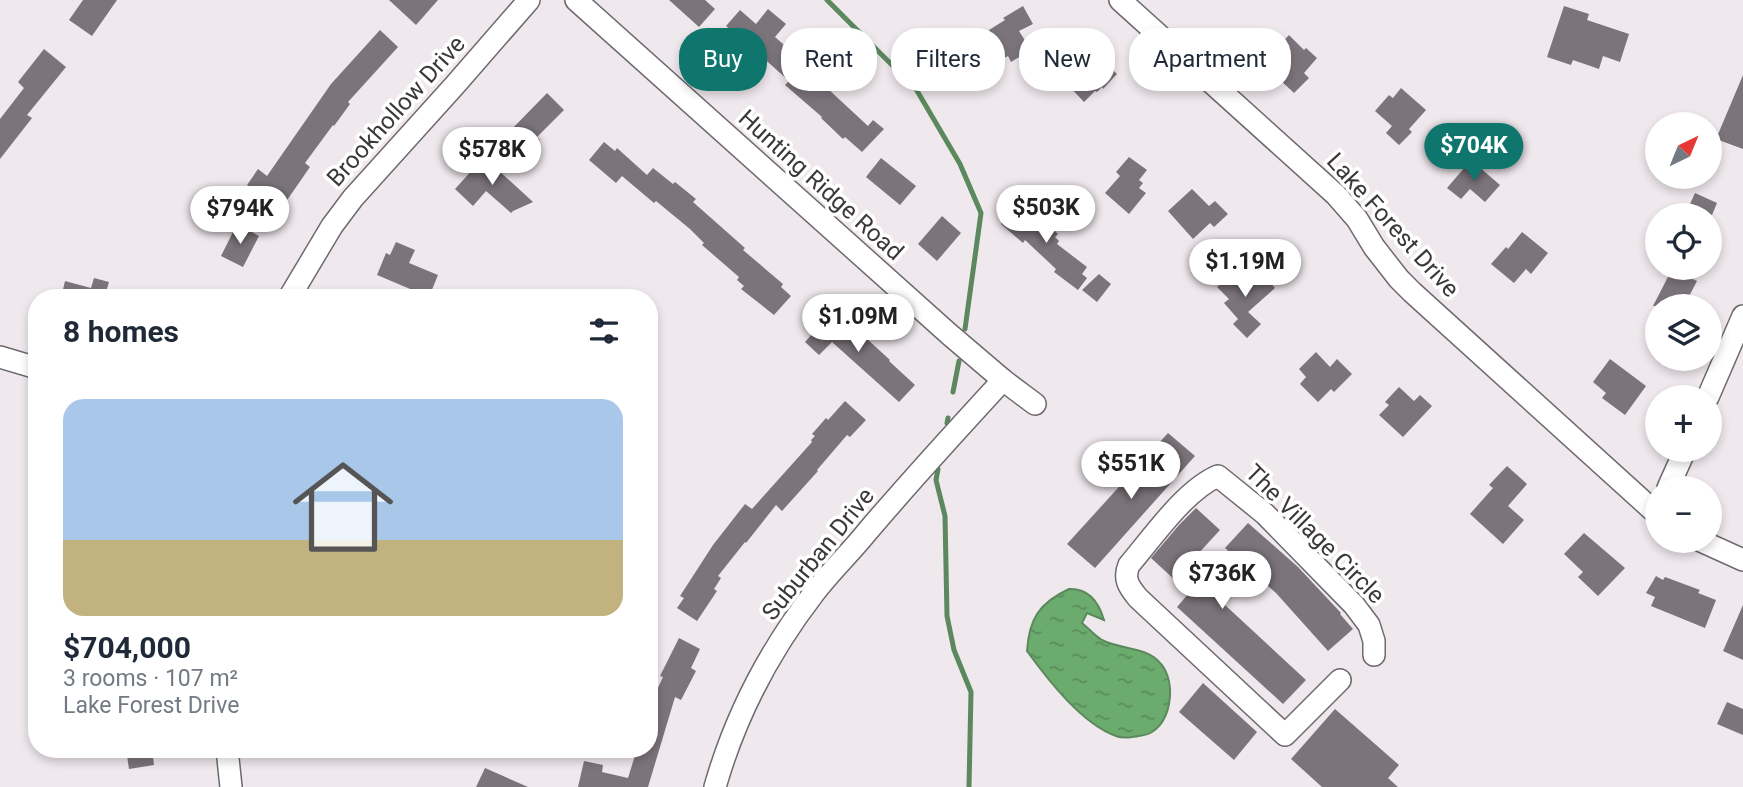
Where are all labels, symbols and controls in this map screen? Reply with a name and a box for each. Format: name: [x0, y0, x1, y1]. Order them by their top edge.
chip: Buy: [679, 28, 767, 91]
chip: Rent: [781, 28, 877, 91]
chip: Filters: [891, 28, 1005, 91]
chip: New: [1019, 28, 1115, 91]
chip: Apartment: [1129, 28, 1291, 91]
street label: Brookhollow Drive: [321, 30, 471, 192]
street label: Hunting Ridge Road: [733, 104, 909, 266]
north arrow: [1645, 112, 1722, 189]
map controls: [1645, 112, 1722, 553]
pin: $704K: [1425, 124, 1523, 183]
pin: $578K: [443, 128, 541, 187]
text: $704K: [1440, 132, 1508, 159]
text: $578K: [458, 136, 526, 163]
street label: Lake Forest Drive: [1321, 147, 1465, 303]
pin: $503K: [997, 186, 1095, 245]
pin: $794K: [191, 187, 289, 246]
text: $503K: [1012, 194, 1080, 221]
text: $794K: [206, 195, 274, 222]
button: locate: [1645, 203, 1722, 280]
pin: $1.19M: [1188, 240, 1302, 299]
text: $1.19M: [1205, 248, 1285, 275]
pin: $1.09M: [801, 294, 915, 354]
button: layers: [1645, 294, 1722, 371]
text: $1.09M: [818, 303, 898, 330]
icon: filters: [585, 312, 623, 350]
text: 8 homes: [63, 314, 179, 349]
button: +: [1645, 385, 1722, 462]
pin: $551K: [1082, 442, 1180, 501]
icon: home: [280, 444, 406, 570]
text: $551K: [1097, 450, 1165, 477]
street label: The Village Circle: [1240, 459, 1390, 609]
button: −: [1645, 476, 1722, 553]
street label: Suburban Drive: [756, 482, 880, 626]
pin: $736K: [1173, 552, 1271, 611]
text: $736K: [1188, 560, 1256, 587]
text: $704,000: [63, 630, 191, 665]
text: 3 rooms · 107 m²: [63, 665, 238, 692]
text: Lake Forest Drive: [63, 692, 239, 719]

